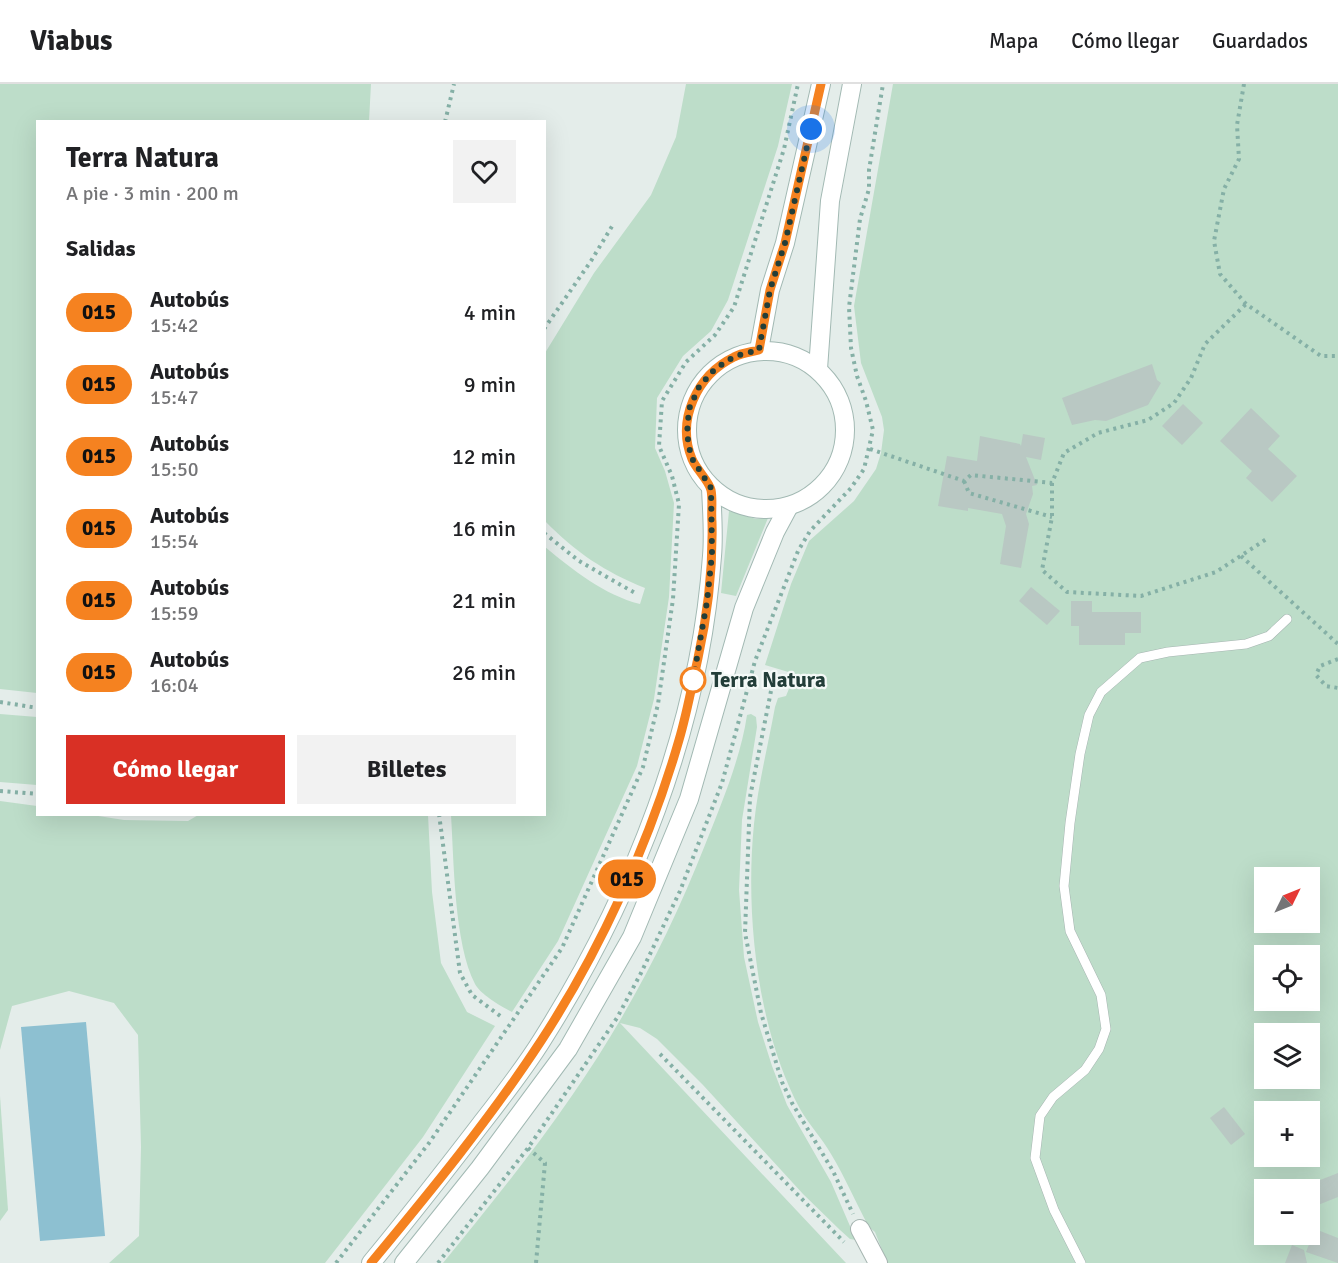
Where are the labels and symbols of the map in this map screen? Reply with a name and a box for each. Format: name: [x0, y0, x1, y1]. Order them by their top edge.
your location: [796, 114, 826, 144]
marker: Terra Natura: [680, 667, 706, 693]
place label: Terra Natura: [711, 667, 826, 693]
line badge: 015: [592, 860, 662, 898]
north arrow: [1254, 867, 1320, 933]

